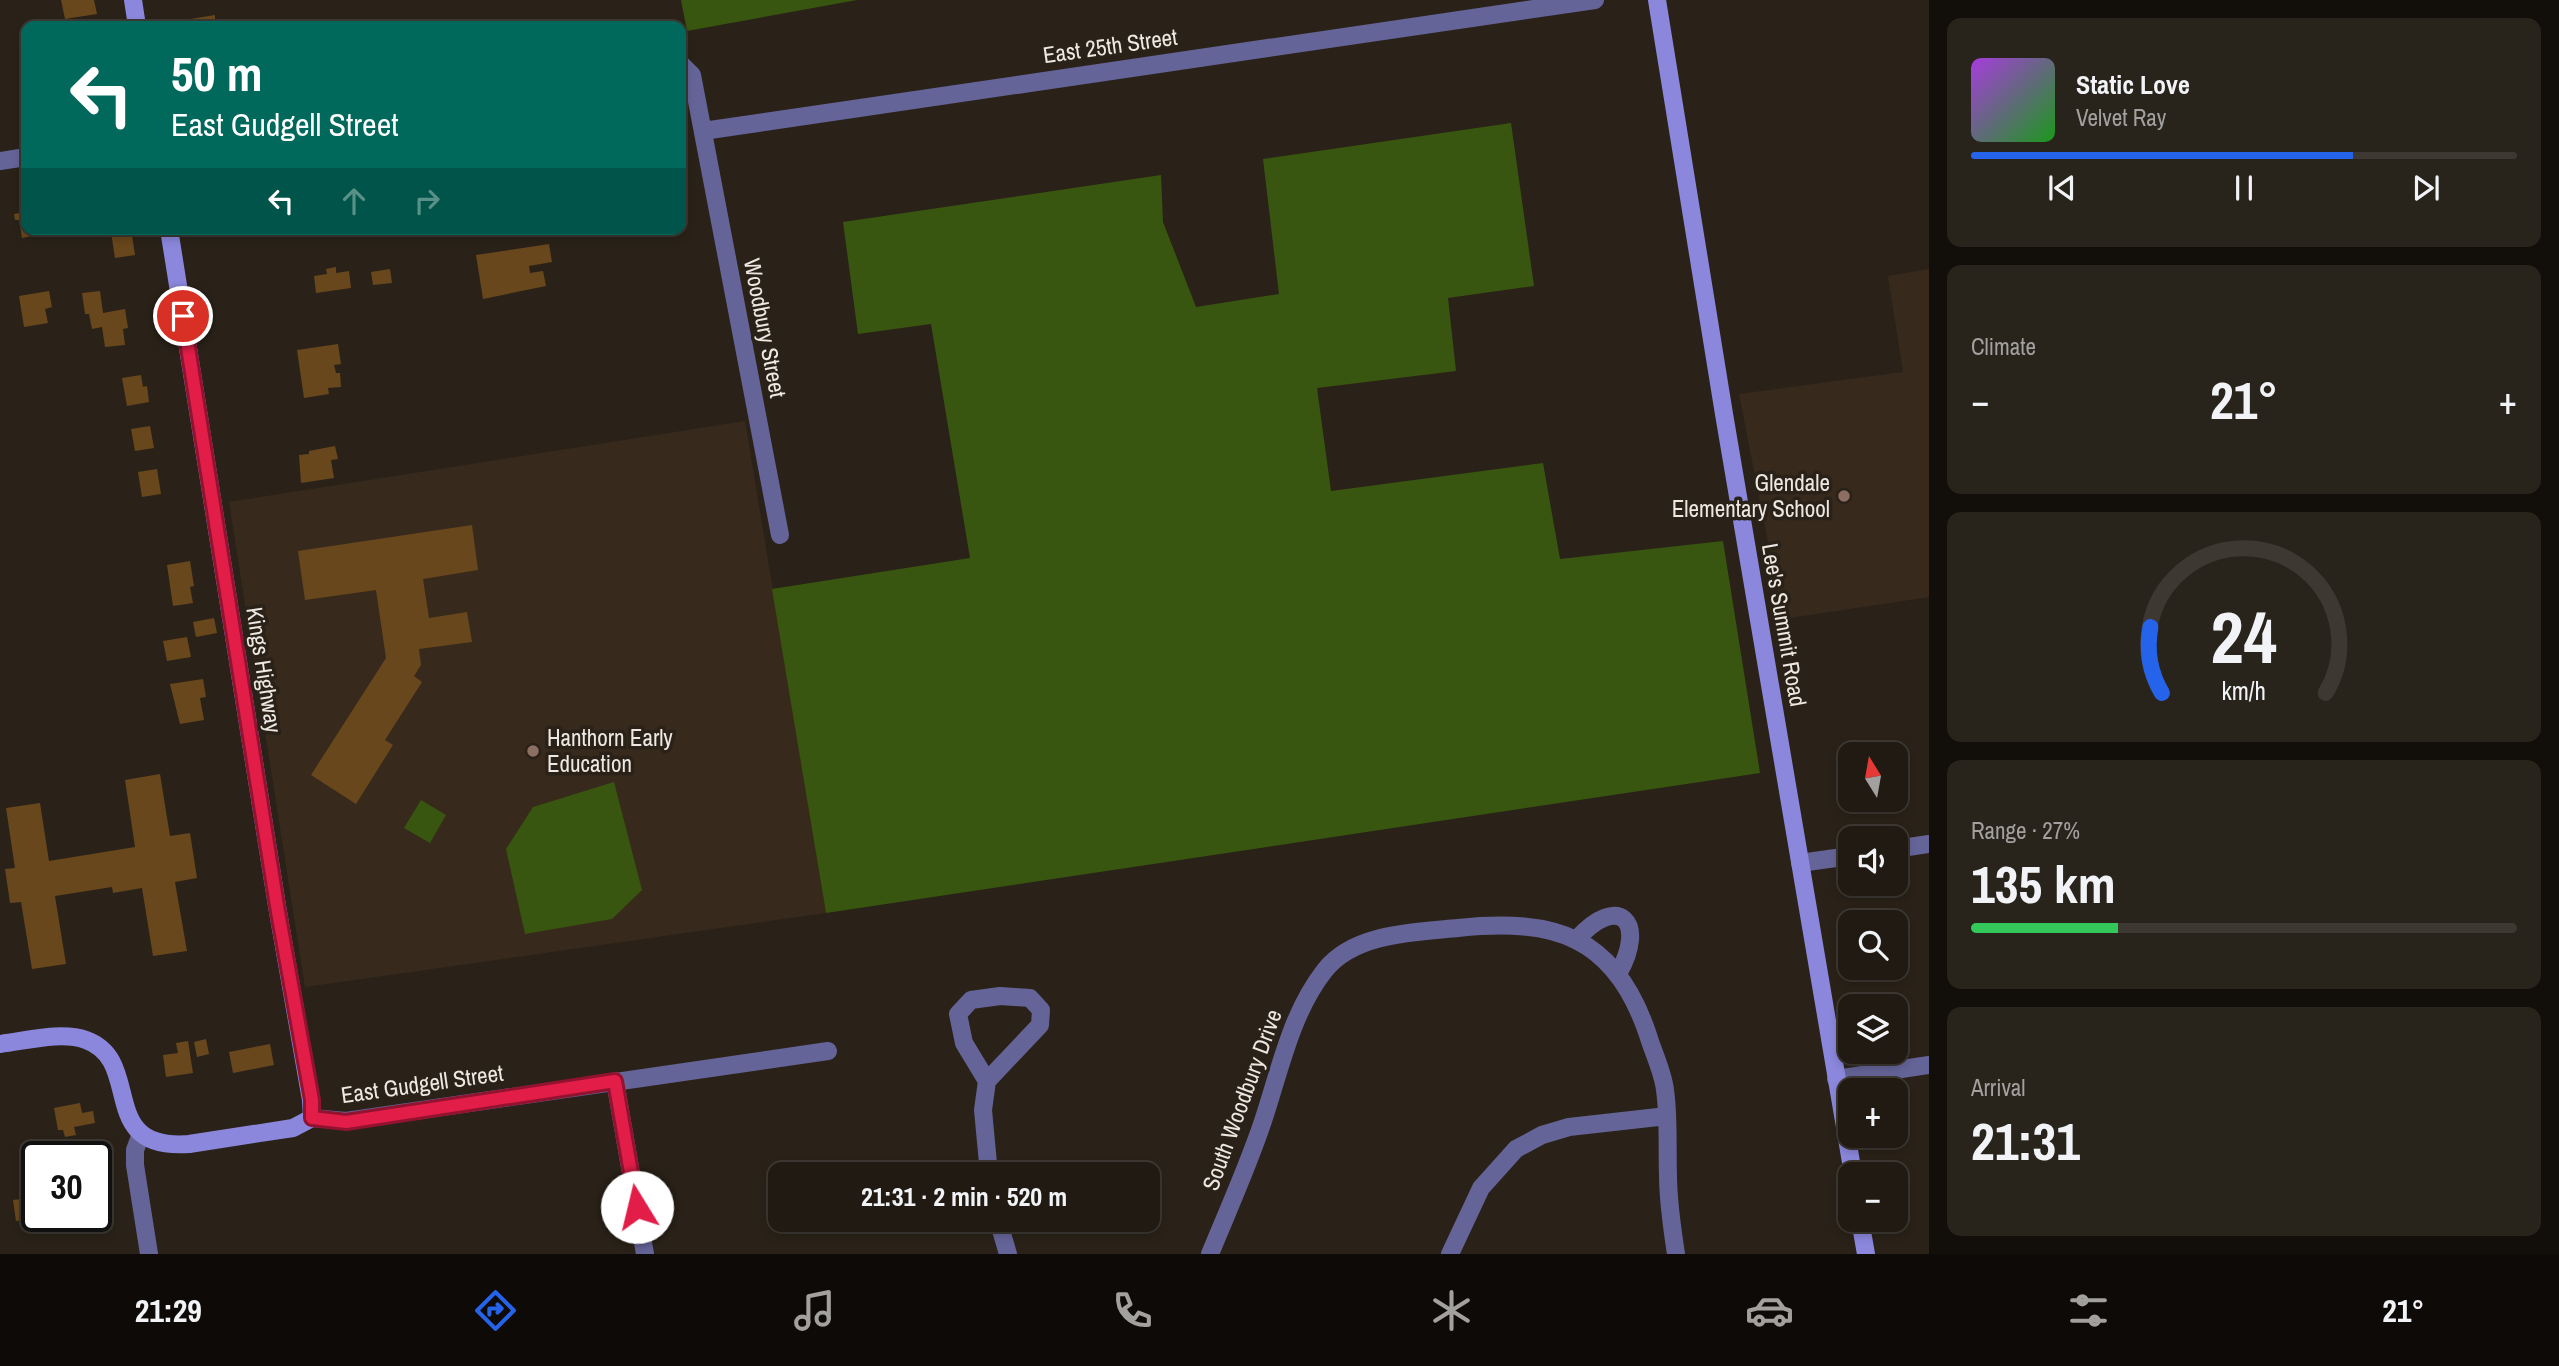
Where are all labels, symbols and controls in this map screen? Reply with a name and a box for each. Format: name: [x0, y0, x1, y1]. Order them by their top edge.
street label: East 25th Street: [1041, 21, 1179, 70]
text: 50 m: [171, 40, 263, 106]
icon: left: [56, 49, 147, 140]
text: Static Love: [2076, 67, 2190, 102]
text: Velvet Ray: [2076, 102, 2166, 133]
text: East Gudgell Street: [171, 103, 399, 146]
icon: previous: [2043, 169, 2081, 207]
icon: pause: [2225, 169, 2263, 207]
icon: next: [2407, 169, 2445, 207]
icon: left: [262, 182, 300, 220]
icon: ahead: [335, 182, 373, 220]
icon: right: [408, 182, 446, 220]
street label: Woodbury Street: [737, 256, 794, 400]
pin: [153, 286, 213, 346]
icon: arrive: [164, 297, 202, 335]
text: Climate: [1971, 331, 2036, 362]
text: 21°: [2210, 365, 2278, 435]
text: −: [1971, 375, 1989, 426]
text: +: [2499, 375, 2517, 426]
place label: Glendale Elementary School: [1672, 467, 1830, 524]
marker: Glendale Elementary School: [1836, 488, 1852, 504]
street label: Lee's Summit Road: [1755, 541, 1814, 709]
text: 24: [2211, 588, 2277, 686]
street label: Kings Highway: [239, 605, 290, 736]
text: km/h: [2222, 674, 2266, 708]
place label: Hanthorn Early Education: [547, 722, 673, 779]
north arrow: [1838, 742, 1908, 812]
map controls: [1838, 742, 1908, 1232]
marker: Hanthorn Early Education: [525, 743, 541, 759]
text: Range · 27%: [1971, 815, 2080, 846]
button: sound: [1838, 826, 1908, 896]
text: 135 km: [1971, 849, 2116, 919]
button: search: [1838, 910, 1908, 980]
button: layers: [1838, 994, 1908, 1064]
street label: South Woodbury Drive: [1194, 1005, 1289, 1195]
street label: East Gudgell Street: [339, 1057, 505, 1110]
text: Arrival: [1971, 1072, 2026, 1103]
button: +: [1838, 1078, 1908, 1148]
text: 21:31: [1971, 1106, 2080, 1176]
speed limit sign: 30: [21, 1141, 112, 1232]
button: −: [1838, 1162, 1908, 1232]
position arrow: [600, 1170, 674, 1244]
text: 21:31 · 2 min · 520 m: [861, 1179, 1067, 1214]
icon: directions: [471, 1286, 520, 1335]
icon: music: [790, 1286, 839, 1335]
icon: phone: [1108, 1286, 1157, 1335]
icon: climate: [1427, 1286, 1476, 1335]
icon: car: [1745, 1286, 1794, 1335]
icon: filters: [2064, 1286, 2113, 1335]
text: 21:29: [135, 1289, 202, 1332]
text: 21°: [2382, 1289, 2424, 1332]

